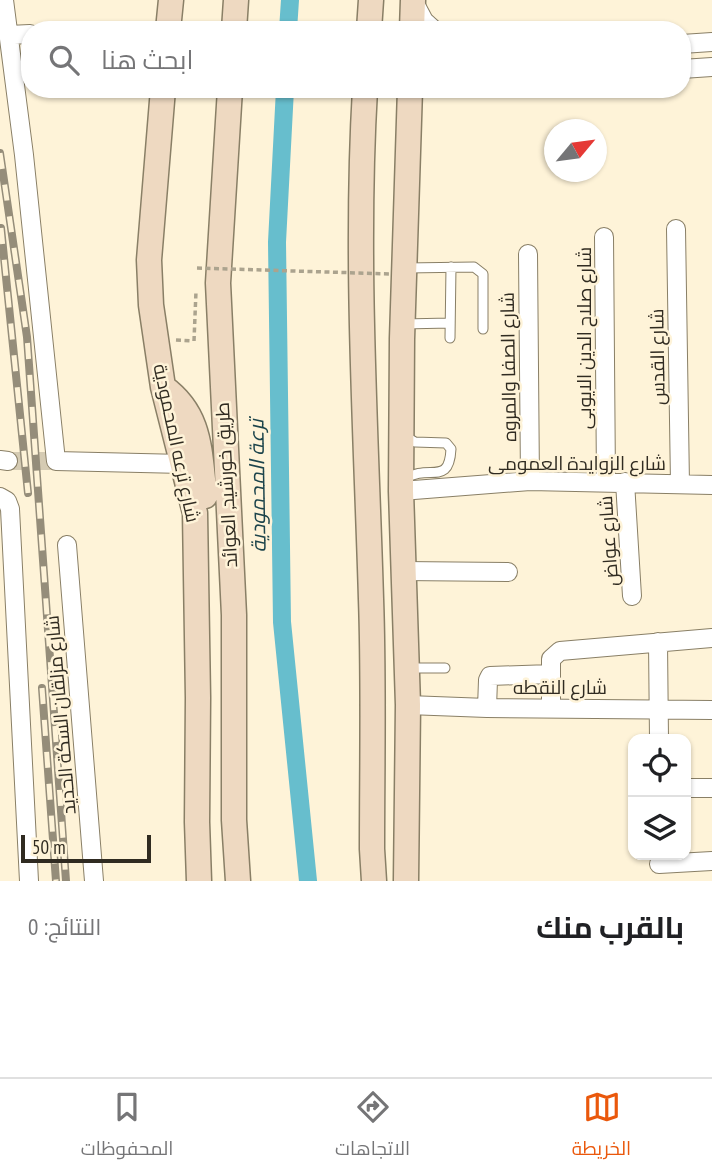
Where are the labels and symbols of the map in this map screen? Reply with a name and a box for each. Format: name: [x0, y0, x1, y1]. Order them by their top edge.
north arrow: [544, 119, 607, 182]
street label: شارع صلاح الدين الايوبى: [572, 247, 598, 429]
street label: شارع الصفا والمروه: [495, 292, 523, 442]
street label: شارع القدس: [644, 309, 672, 405]
street label: شارع ترعه المحمودية: [147, 362, 206, 525]
street label: طريق خورشيد, العوائد: [210, 402, 243, 568]
water label: ترعة المحمودية: [242, 416, 272, 553]
street label: شارع الزوايدة العمومى: [488, 451, 666, 477]
street label: شارع عواض: [593, 495, 625, 587]
street label: شارع مزلقان السكة الحديد: [39, 614, 83, 816]
street label: شارع النقطه: [513, 675, 607, 701]
scale bar: [21, 832, 150, 864]

